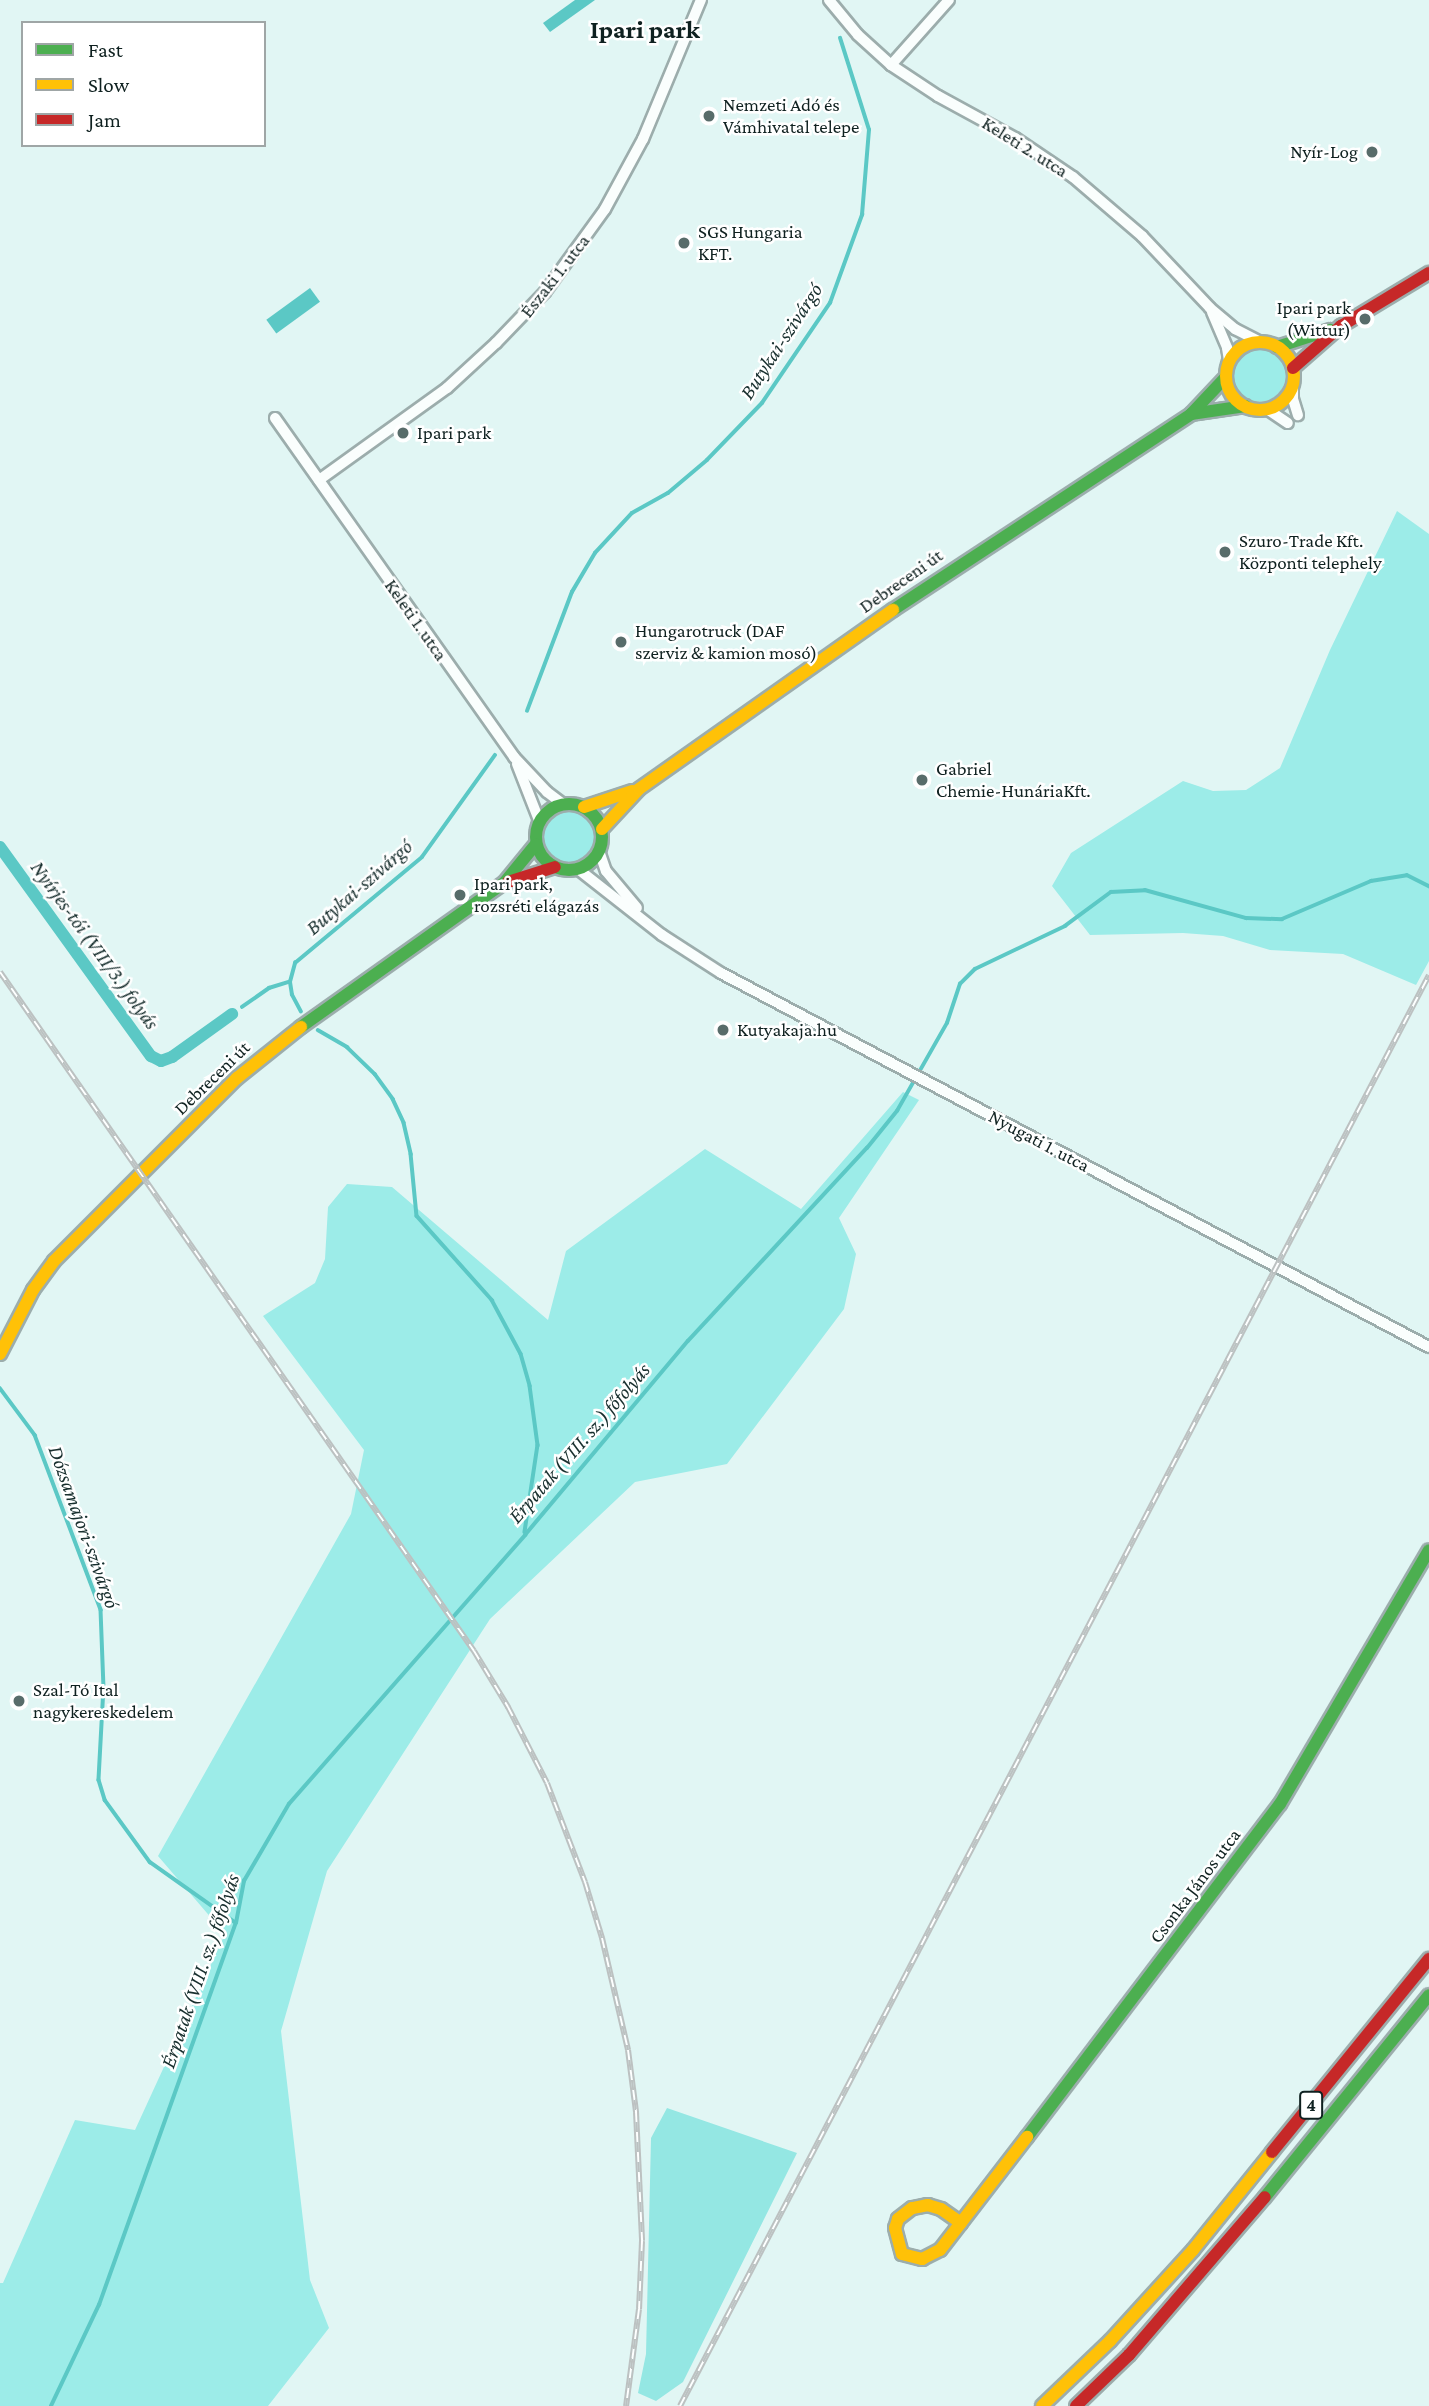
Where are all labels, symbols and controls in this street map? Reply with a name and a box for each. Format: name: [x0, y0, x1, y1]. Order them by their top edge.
district label: Ipari park: [590, 14, 700, 46]
legend: [21, 21, 266, 147]
text: Fast: [88, 38, 123, 62]
text: Slow: [88, 73, 129, 97]
place label: Nemzeti Adó és Vámhivatal telepe: [723, 94, 859, 138]
text: Jam: [88, 108, 121, 132]
marker: Nemzeti Adó és Vámhivatal telepe: [701, 108, 717, 124]
street label: Keleti 2. utca: [978, 112, 1072, 182]
place label: Nyír-Log: [1290, 141, 1358, 163]
marker: Nyír-Log: [1364, 144, 1380, 160]
place label: SGS Hungaria KFT.: [698, 221, 803, 265]
street label: Északi 1. utca: [515, 230, 595, 322]
marker: SGS Hungaria KFT.: [676, 235, 692, 251]
water label: Butykai-szivárgó: [734, 278, 828, 404]
place label: Ipari park (Wittur): [1277, 297, 1351, 341]
marker: Ipari park (Wittur): [1357, 311, 1373, 327]
place label: Ipari park: [417, 422, 491, 444]
marker: Ipari park: [395, 425, 411, 441]
place label: Szuro-Trade Kft. Központi telephely: [1239, 530, 1382, 574]
street label: Debreceni út: [855, 544, 947, 618]
marker: Szuro-Trade Kft. Központi telephely: [1217, 544, 1233, 560]
street label: Keleti 1. utca: [380, 575, 452, 665]
place label: Hungarotruck (DAF szerviz & kamion mosó): [635, 620, 817, 664]
marker: Hungarotruck (DAF szerviz & kamion mosó): [613, 634, 629, 650]
place label: Gabriel Chemie-HunáriaKft.: [936, 758, 1091, 802]
marker: Gabriel Chemie-HunáriaKft.: [914, 772, 930, 788]
water label: Butykai-szivárgó: [300, 834, 418, 940]
water label: Nyírjes-tói (VIII/3.) folyás: [25, 856, 165, 1034]
place label: Ipari park, rozsréti elágazás: [474, 873, 599, 917]
marker: Ipari park, rozsréti elágazás: [452, 887, 468, 903]
place label: Kutyakaja.hu: [737, 1019, 837, 1041]
marker: Kutyakaja.hu: [715, 1022, 731, 1038]
street label: Debreceni út: [169, 1036, 255, 1120]
street label: Nyugati 1. utca: [985, 1105, 1093, 1177]
water label: Érpatak (VIII. sz.) főfolyás: [503, 1358, 655, 1528]
water label: Dózsamajori-szivárgó: [43, 1442, 125, 1612]
place label: Szal-Tó Ital nagykereskedelem: [33, 1679, 174, 1723]
marker: Szal-Tó Ital nagykereskedelem: [11, 1693, 27, 1709]
street label: Csonka János utca: [1144, 1824, 1246, 1948]
water label: Érpatak (VIII. sz.) főfolyás: [155, 1871, 245, 2071]
road number: 4: [1299, 2090, 1323, 2120]

